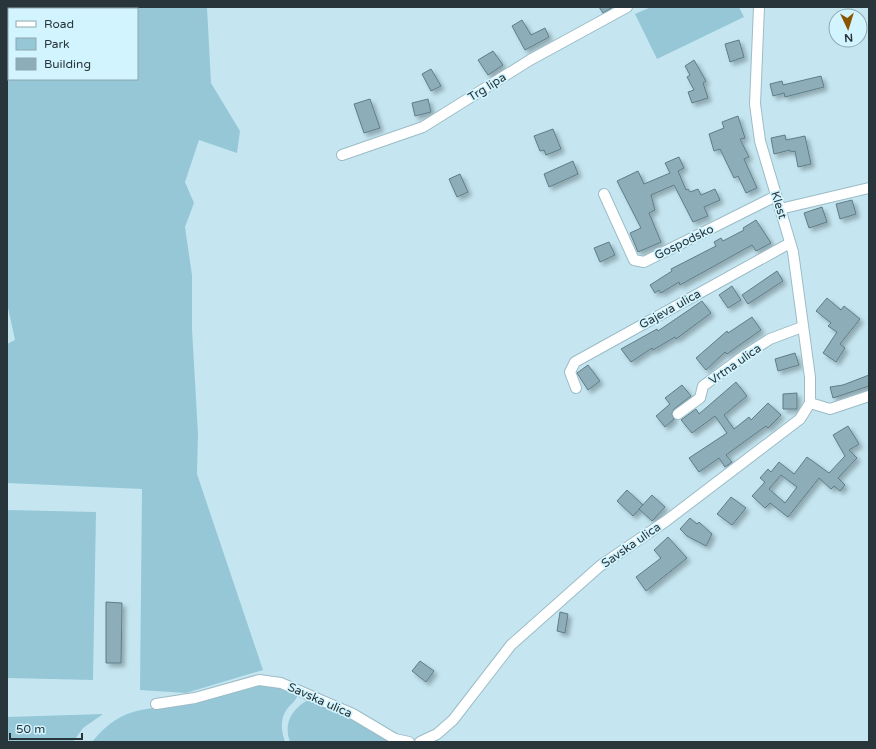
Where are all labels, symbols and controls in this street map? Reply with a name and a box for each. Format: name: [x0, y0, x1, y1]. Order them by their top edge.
legend: [8, 8, 138, 80]
north arrow: [828, 8, 868, 48]
text: Road: [44, 17, 74, 31]
text: N: [844, 31, 854, 44]
text: Park: [44, 37, 70, 51]
text: Building: [44, 57, 91, 71]
street label: Trg lipa: [465, 70, 509, 104]
street label: Klest: [768, 190, 790, 221]
street label: Gospodsko: [652, 222, 716, 262]
street label: Gajeva ulica: [637, 286, 703, 332]
street label: Vrtna ulica: [706, 341, 764, 387]
street label: Savska ulica: [599, 520, 663, 570]
street label: Savska ulica: [286, 680, 354, 720]
scale bar: [10, 715, 82, 741]
text: 50 m: [16, 722, 45, 736]

